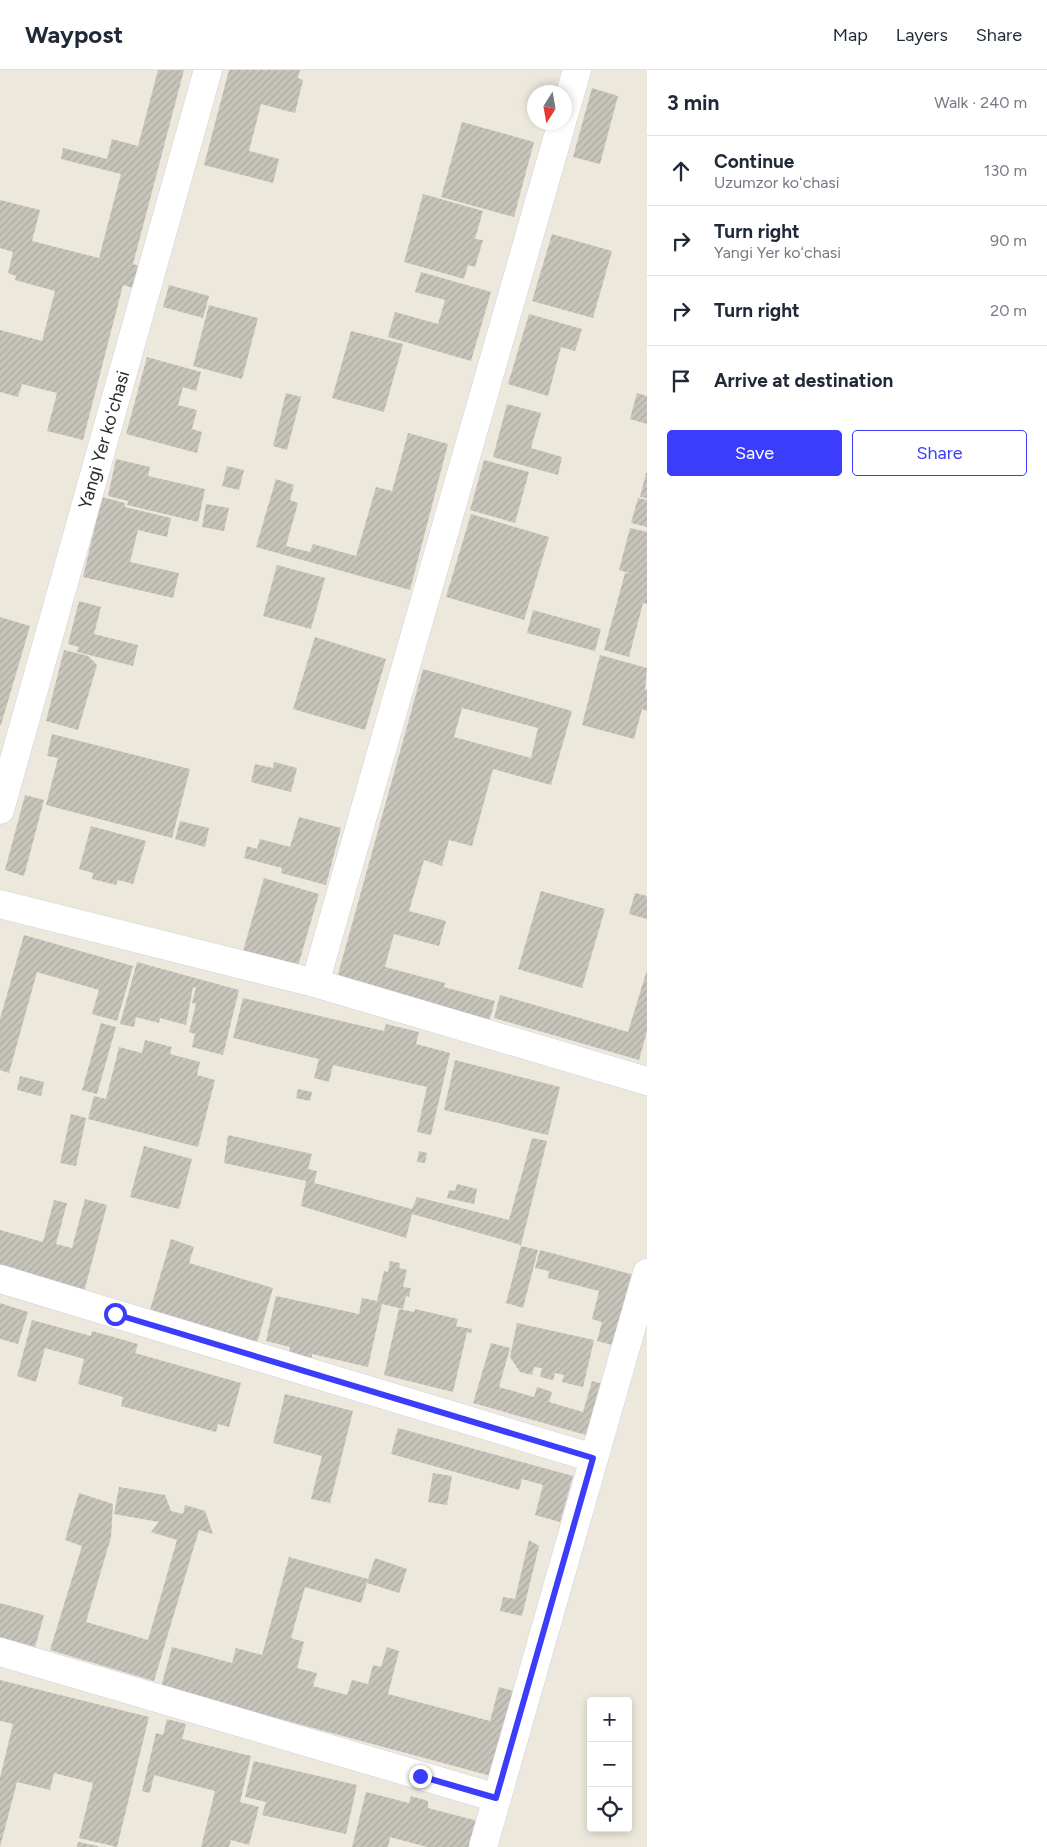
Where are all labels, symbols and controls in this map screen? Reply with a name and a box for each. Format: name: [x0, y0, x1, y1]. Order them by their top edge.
text: Waypost: [25, 20, 123, 49]
text: Map: [833, 24, 868, 46]
text: Layers: [896, 24, 948, 46]
text: Share: [976, 24, 1022, 46]
north arrow: [527, 85, 572, 130]
text: 3 min: [667, 90, 719, 115]
text: Walk · 240 m: [934, 93, 1027, 112]
text: Continue: [714, 150, 794, 173]
icon: ahead: [667, 157, 695, 185]
text: 130 m: [984, 161, 1027, 180]
text: Uzumzor koʻchasi: [714, 173, 840, 192]
text: Turn right: [714, 220, 800, 243]
icon: right: [667, 227, 695, 255]
text: 90 m: [990, 231, 1027, 250]
text: Yangi Yer koʻchasi: [714, 243, 841, 262]
icon: right: [667, 297, 695, 325]
text: Turn right: [714, 299, 800, 322]
text: 20 m: [990, 301, 1027, 320]
icon: arrive: [667, 367, 695, 395]
street label: Yangi Yer koʻchasi: [74, 368, 134, 512]
text: Arrive at destination: [714, 369, 893, 392]
button: Save: [667, 430, 842, 476]
button: Share: [852, 430, 1027, 476]
route start: [104, 1303, 127, 1326]
map controls: [587, 1697, 632, 1832]
button: +: [587, 1697, 632, 1742]
button: −: [587, 1742, 632, 1787]
route end: [409, 1765, 432, 1788]
button: locate: [587, 1787, 632, 1832]

